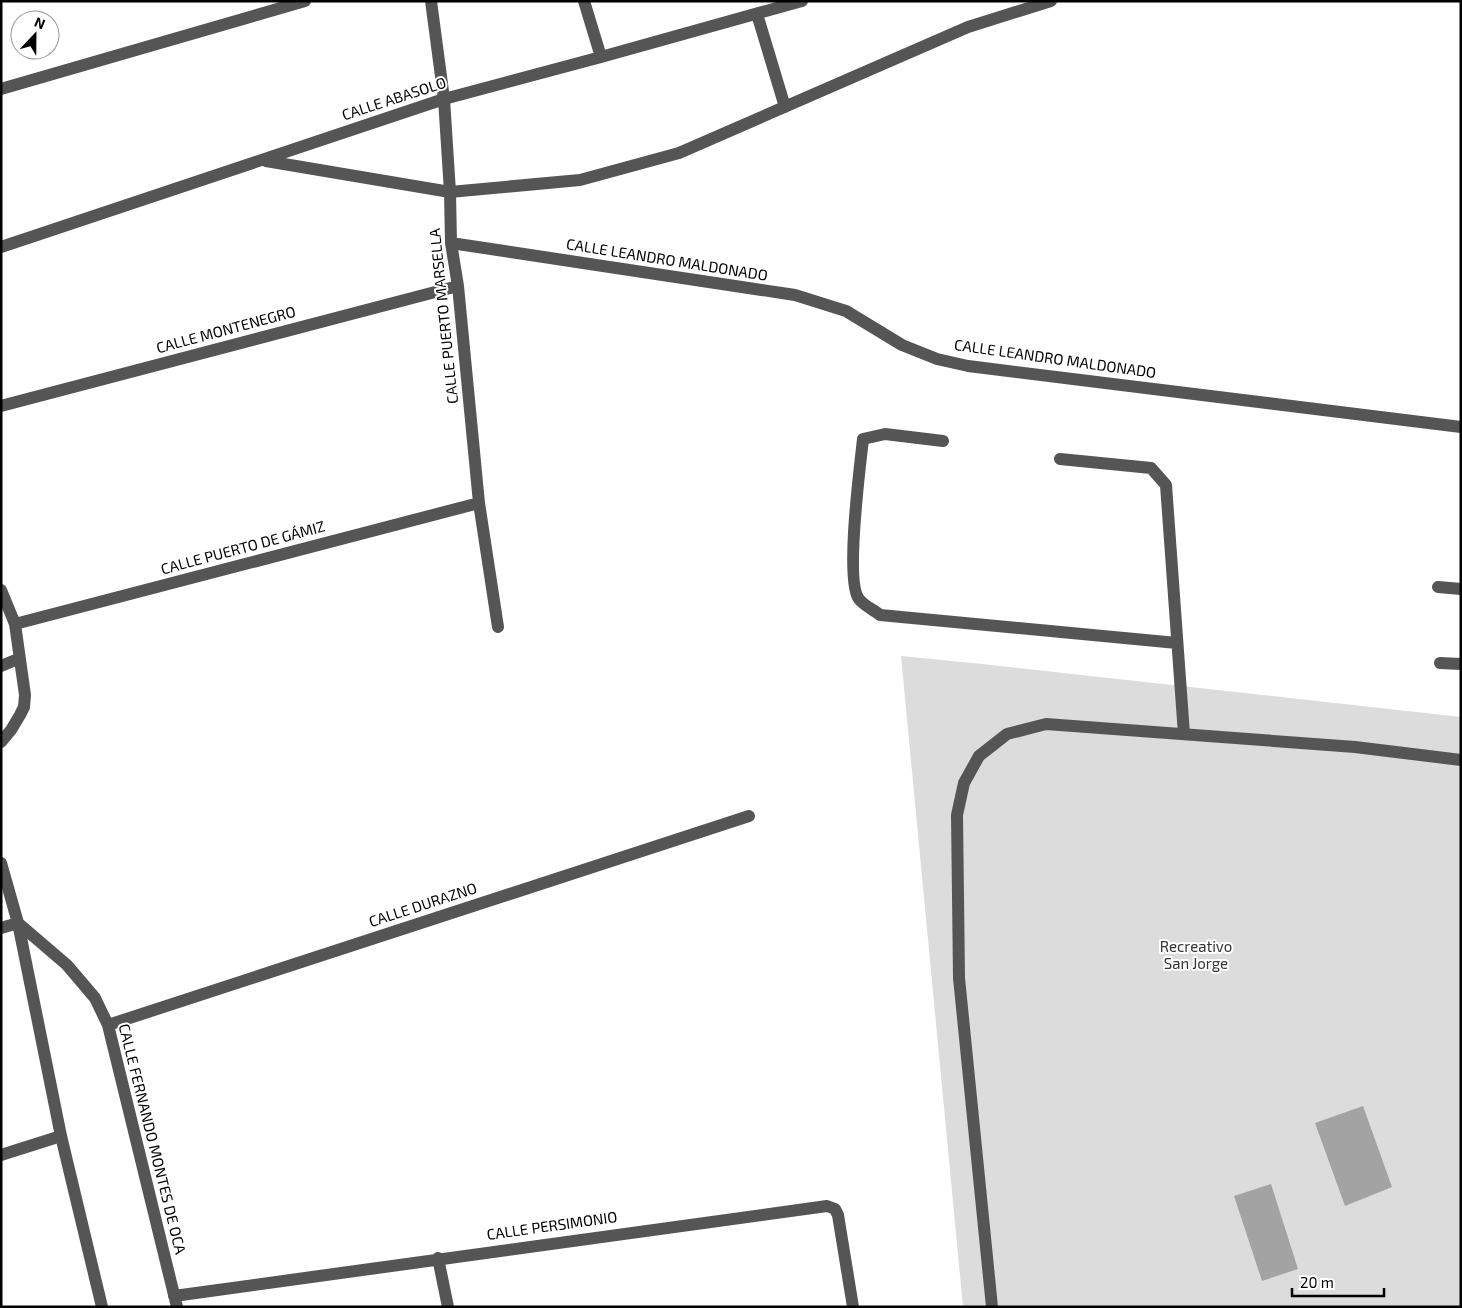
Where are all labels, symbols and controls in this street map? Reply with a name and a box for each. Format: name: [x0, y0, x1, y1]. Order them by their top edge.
north arrow: [10, 10, 60, 60]
text: N: [32, 13, 48, 32]
street label: CALLE ABASOLO: [339, 73, 448, 123]
street label: CALLE PUERTO MARSELLA: [425, 227, 461, 405]
street label: CALLE LEANDRO MALDONADO: [565, 234, 769, 284]
street label: CALLE MONTENEGRO: [154, 302, 297, 356]
street label: CALLE LEANDRO MALDONADO: [953, 335, 1157, 381]
street label: CALLE PUERTO DE GÁMIZ: [159, 516, 327, 578]
street label: CALLE DURAZNO: [366, 878, 479, 930]
park label: Recreativo San Jorge: [1160, 937, 1232, 972]
street label: CALLE FERNANDO MONTES DE OCA: [116, 1022, 191, 1256]
street label: CALLE PERSIMONIO: [485, 1207, 618, 1243]
scale bar: [1292, 1266, 1384, 1298]
text: 20 m: [1300, 1273, 1334, 1291]

